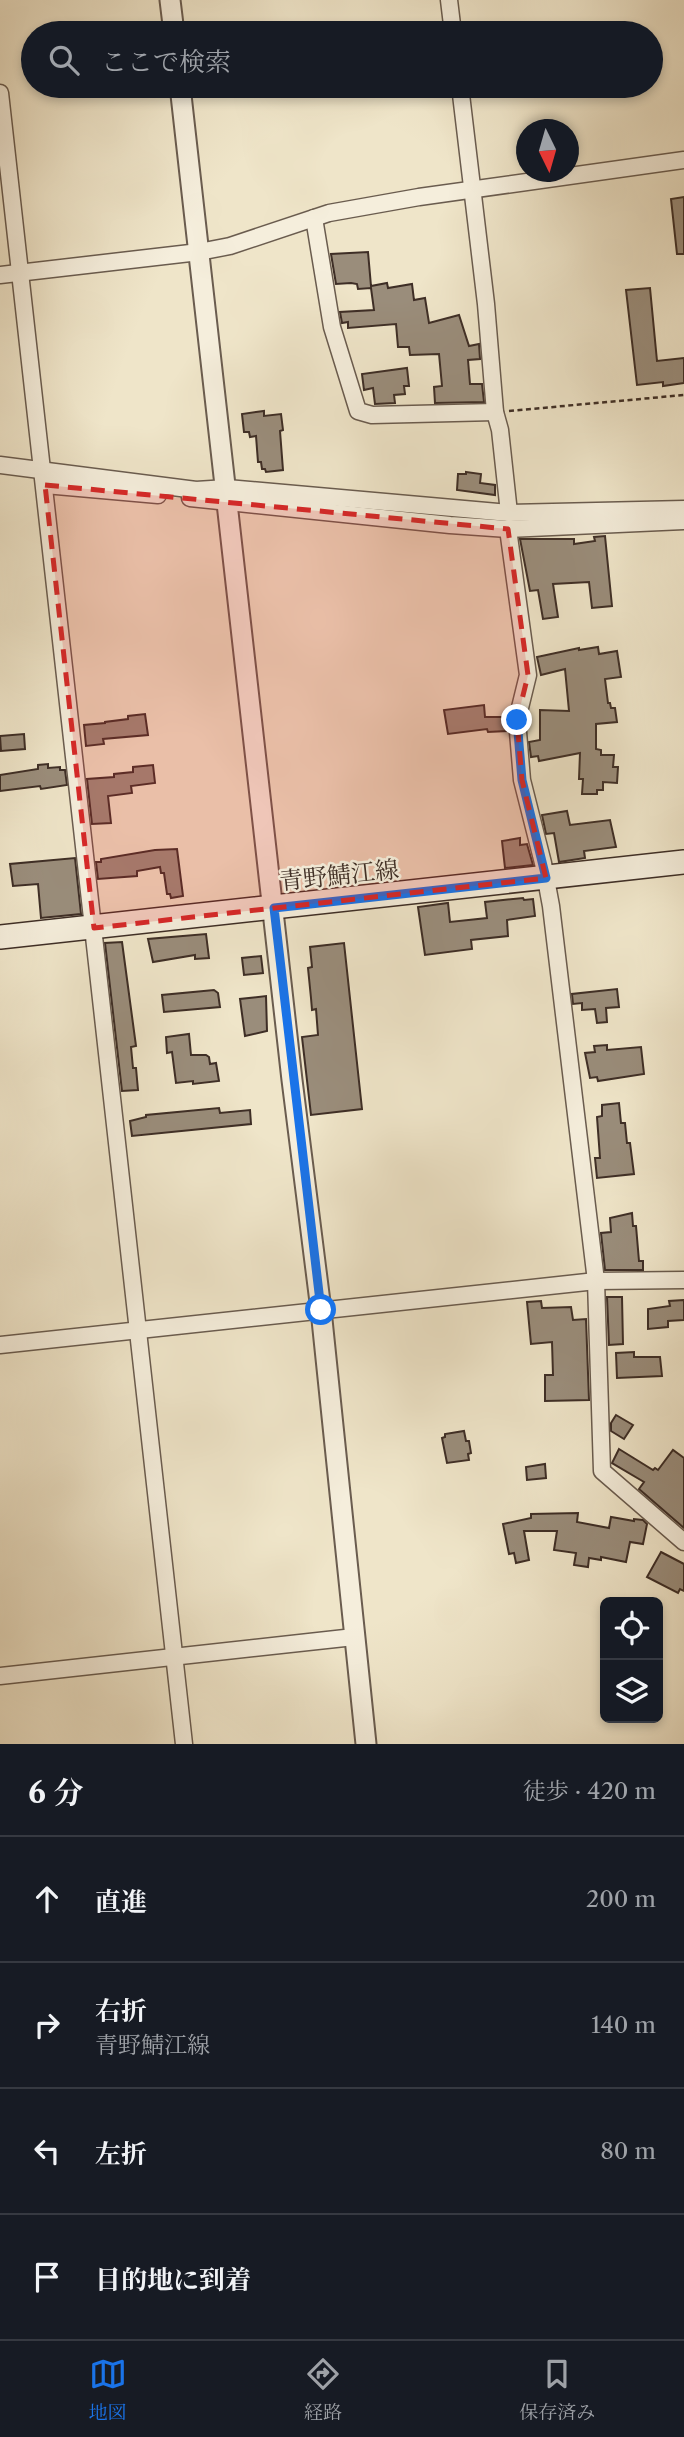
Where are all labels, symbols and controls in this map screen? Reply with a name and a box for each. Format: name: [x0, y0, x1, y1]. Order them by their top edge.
search box: [21, 21, 663, 98]
icon: search: [45, 41, 83, 79]
text: ここで検索: [101, 46, 231, 78]
north arrow: [516, 119, 579, 182]
route end: [501, 704, 532, 735]
street label: 青野鯖江線: [278, 854, 400, 896]
route start: [305, 1294, 336, 1325]
map controls: [600, 1597, 663, 1723]
button: locate: [600, 1597, 663, 1660]
button: layers: [600, 1660, 663, 1723]
text: 6 分: [28, 1774, 83, 1811]
text: 徒歩 · 420 m: [523, 1777, 656, 1805]
icon: ahead: [28, 1880, 66, 1918]
text: 200 m: [586, 1885, 656, 1913]
text: 直進: [95, 1886, 147, 1918]
text: 右折: [95, 1995, 147, 2027]
icon: right: [28, 2006, 66, 2044]
text: 140 m: [591, 2011, 656, 2039]
text: 青野鯖江線: [95, 2031, 210, 2059]
icon: left: [28, 2132, 66, 2170]
text: 80 m: [600, 2137, 656, 2165]
text: 左折: [95, 2138, 147, 2170]
icon: arrive: [28, 2258, 66, 2296]
text: 目的地に到着: [95, 2264, 251, 2296]
tab: 地図: [89, 2355, 127, 2424]
tab: 経路: [304, 2355, 342, 2424]
tab: 保存済み: [519, 2355, 595, 2424]

